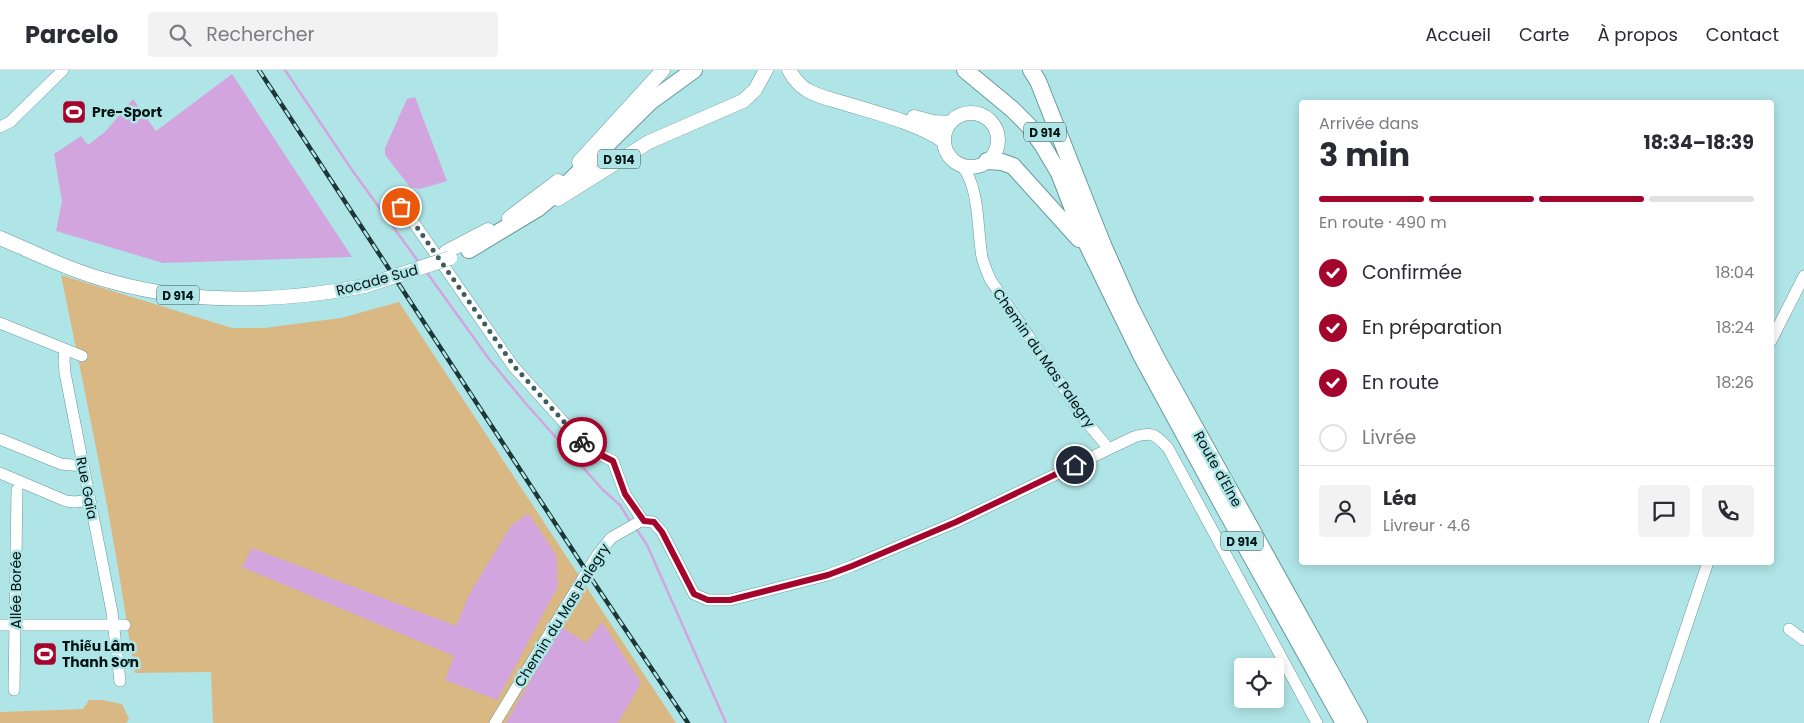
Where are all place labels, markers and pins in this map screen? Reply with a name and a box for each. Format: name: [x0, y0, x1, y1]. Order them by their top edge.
sports icon: Pre-Sport: [61, 99, 87, 125]
place label: Pre-Sport: [92, 102, 162, 122]
pin: [380, 186, 422, 228]
pin: [1054, 444, 1096, 486]
place label: Thiếu Lâm Thanh Sơn: [62, 636, 139, 672]
sports icon: Thiếu Lâm Thanh Sơn: [32, 641, 58, 667]

